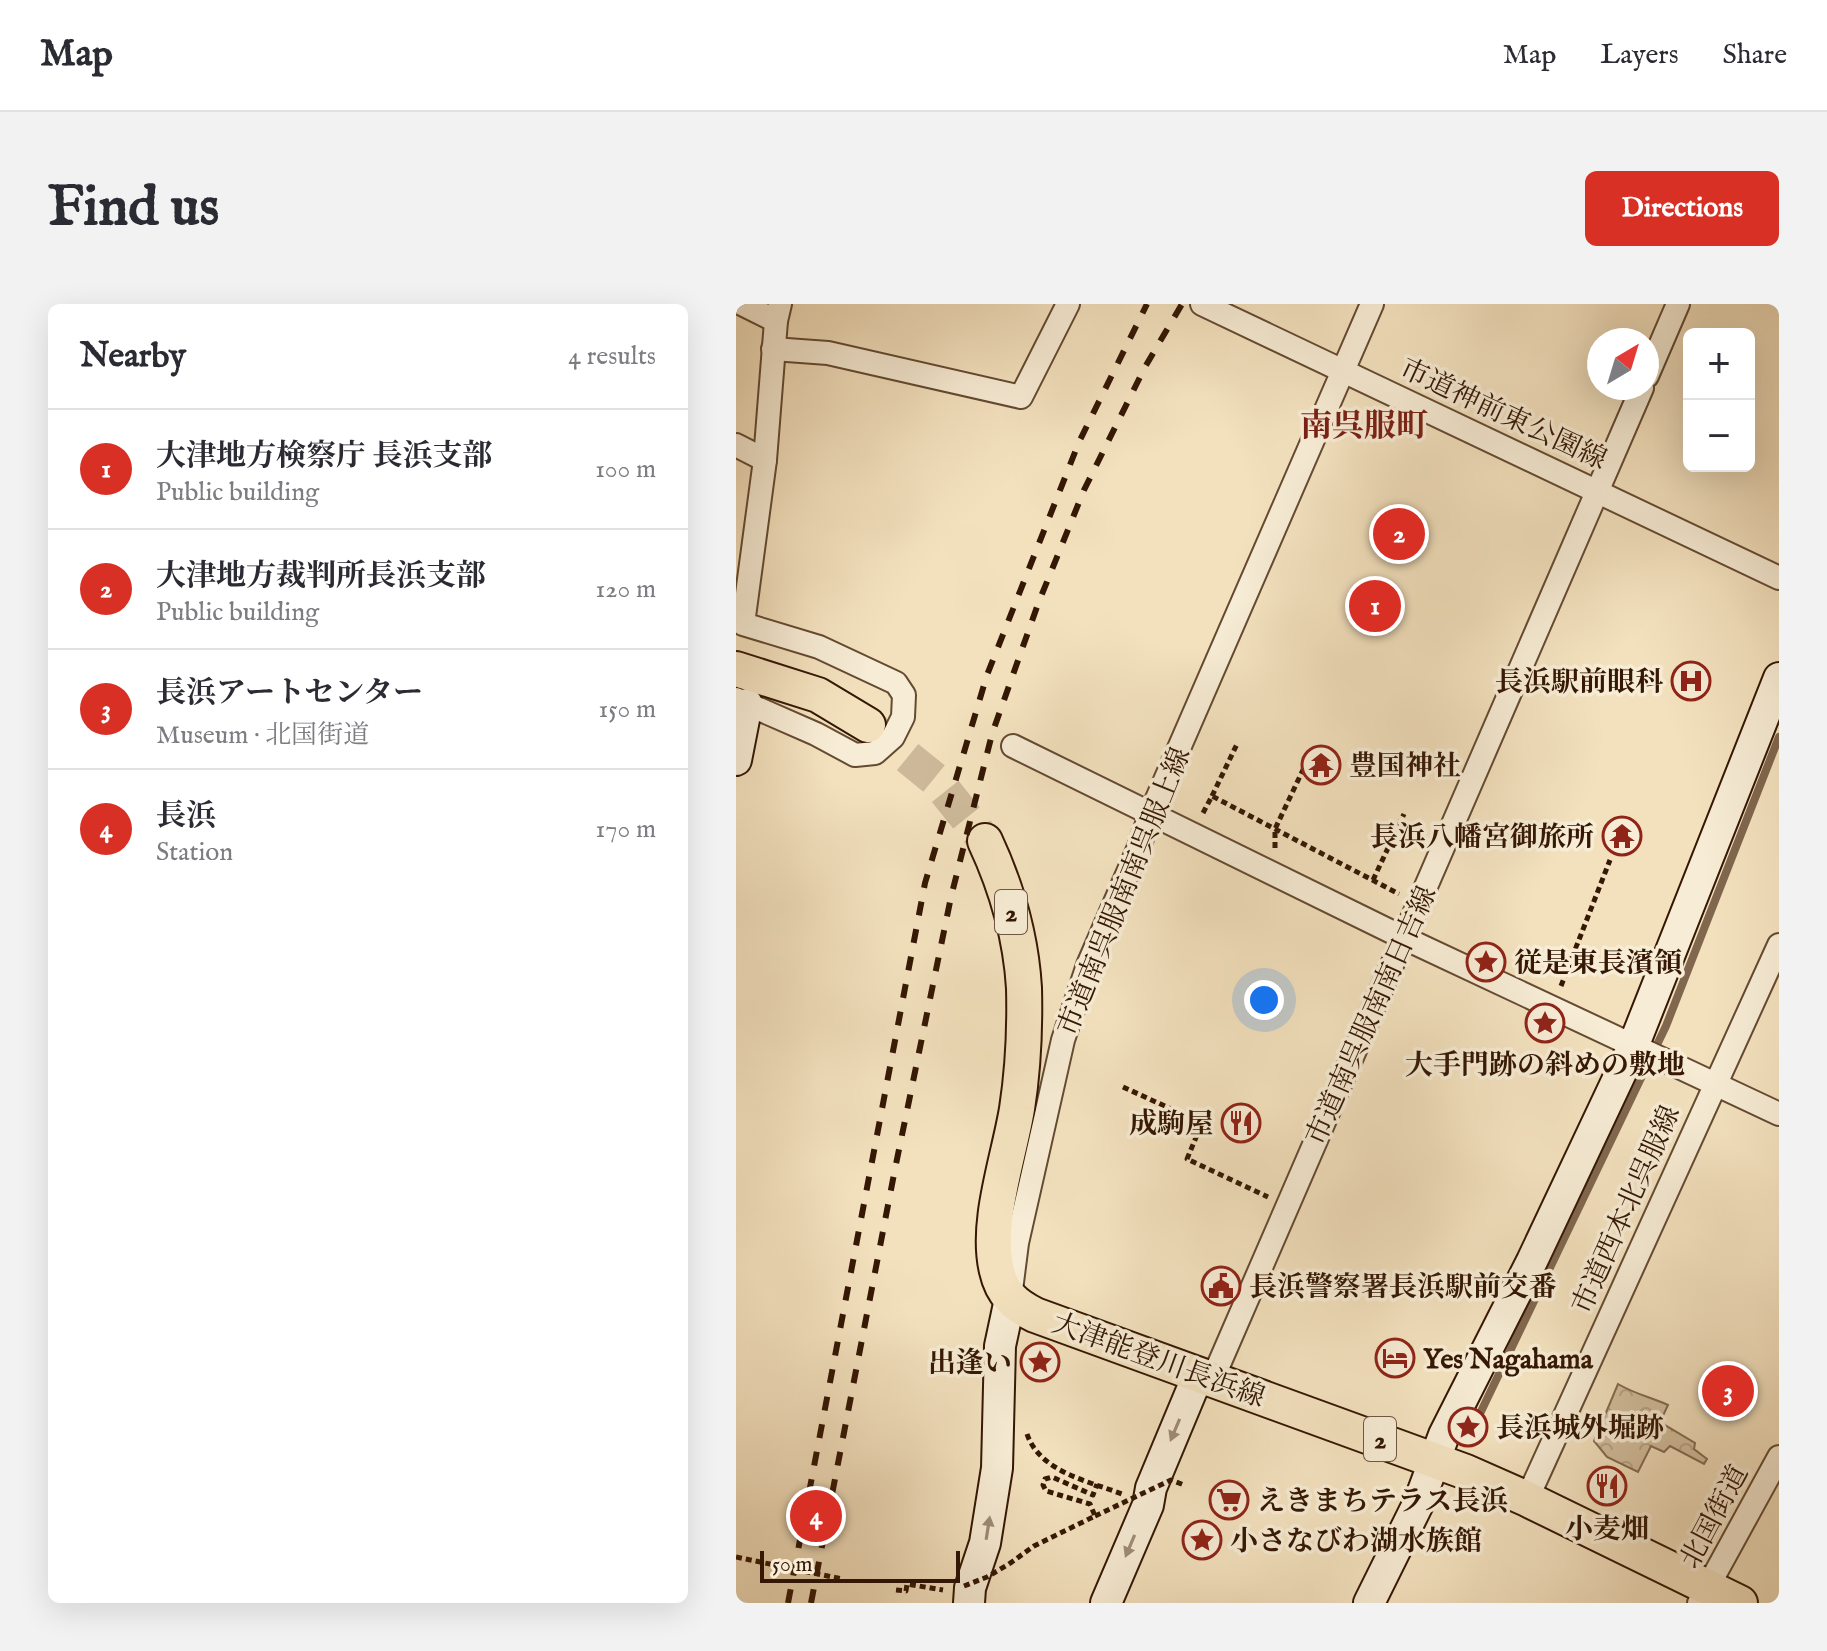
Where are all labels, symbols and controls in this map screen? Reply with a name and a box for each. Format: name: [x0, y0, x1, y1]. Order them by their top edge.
text: Map: [40, 31, 113, 79]
text: Map: [1503, 38, 1556, 73]
text: Layers: [1600, 38, 1679, 73]
text: Share: [1723, 38, 1787, 73]
button: Directions: [1585, 171, 1779, 246]
text: Find us: [48, 173, 219, 244]
north arrow: [1587, 328, 1659, 400]
map controls: [1683, 328, 1755, 472]
button: +: [1683, 328, 1755, 400]
text: Nearby: [80, 335, 186, 378]
text: 4 results: [568, 340, 656, 373]
street label: 市道神前東公園線: [1394, 352, 1612, 478]
button: −: [1683, 400, 1755, 472]
district label: 南呉服町: [1300, 407, 1428, 448]
text: 大津地方検察庁 長浜支部: [156, 438, 493, 476]
text: 1: [101, 453, 111, 486]
text: 100 m: [595, 453, 656, 486]
text: Public building: [156, 476, 319, 509]
pin: 2: [1373, 504, 1425, 564]
text: 大津地方裁判所長浜支部: [156, 558, 486, 596]
text: 2: [100, 573, 112, 606]
text: 120 m: [596, 573, 656, 606]
pin: 1: [1349, 576, 1401, 636]
text: Public building: [156, 596, 319, 629]
hospital icon: 長浜駅前眼科: [1670, 660, 1712, 702]
place label: 長浜駅前眼科: [1495, 666, 1664, 701]
text: 長浜アートセンター: [156, 675, 423, 713]
text: 3: [101, 693, 111, 726]
text: 150 m: [598, 693, 656, 726]
text: Museum · 北国街道: [156, 719, 369, 752]
street label: 市道南呉服南南呉服上線: [1051, 743, 1199, 1041]
temple icon: 豊国神社: [1300, 744, 1342, 786]
place label: 豊国神社: [1349, 750, 1461, 785]
text: 長浜: [156, 798, 216, 836]
text: 4: [100, 813, 112, 846]
text: 170 m: [596, 813, 656, 846]
temple icon: 長浜八幡宮御旅所: [1601, 815, 1643, 857]
place label: 長浜八幡宮御旅所: [1370, 821, 1594, 856]
text: Station: [156, 836, 233, 869]
street label: 市道南呉服南南日吉線: [1299, 881, 1445, 1151]
road number: 2: [995, 890, 1027, 934]
place icon: 従是東長濱領: [1465, 941, 1507, 983]
place label: 従是東長濱領: [1514, 947, 1682, 982]
your location: [1244, 980, 1284, 1020]
place icon: 大手門跡の斜めの敷地: [1524, 1002, 1566, 1044]
place label: 大手門跡の斜めの敷地: [1405, 1049, 1685, 1084]
street label: 市道西本北呉服線: [1566, 1101, 1689, 1319]
restaurant icon: 成駒屋: [1220, 1102, 1262, 1144]
place label: 成駒屋: [1129, 1108, 1213, 1143]
public building icon: 長浜警察署長浜駅前交番: [1200, 1265, 1242, 1307]
place label: 長浜警察署長浜駅前交番: [1249, 1271, 1557, 1306]
street label: 大津能登川長浜線: [1047, 1307, 1269, 1416]
hotel icon: Yes Nagahama: [1374, 1337, 1416, 1379]
place icon: 出逢い: [1019, 1341, 1061, 1383]
place label: Yes Nagahama: [1423, 1343, 1594, 1378]
place label: 出逢い: [928, 1347, 1012, 1382]
pin: 3: [1702, 1361, 1754, 1421]
place icon: 長浜城外堀跡: [1447, 1406, 1489, 1448]
place label: 長浜城外堀跡: [1496, 1412, 1664, 1447]
road number: 2: [1364, 1417, 1396, 1461]
one-way arrow: [1168, 1418, 1181, 1442]
street label: 北国街道: [1673, 1460, 1757, 1575]
restaurant icon: 小麦畑: [1586, 1465, 1628, 1507]
supermarket icon: えきまちテラス長浜: [1208, 1479, 1250, 1521]
place label: えきまちテラス長浜: [1257, 1485, 1508, 1520]
pin: 4: [790, 1486, 842, 1546]
place label: 小麦畑: [1565, 1513, 1649, 1548]
one-way arrow: [982, 1515, 994, 1540]
place icon: 小さなびわ湖水族館: [1181, 1519, 1223, 1561]
place label: 小さなびわ湖水族館: [1230, 1525, 1482, 1560]
one-way arrow: [1124, 1534, 1137, 1558]
scale bar: [760, 1547, 960, 1583]
text: 50 m: [772, 1551, 813, 1579]

